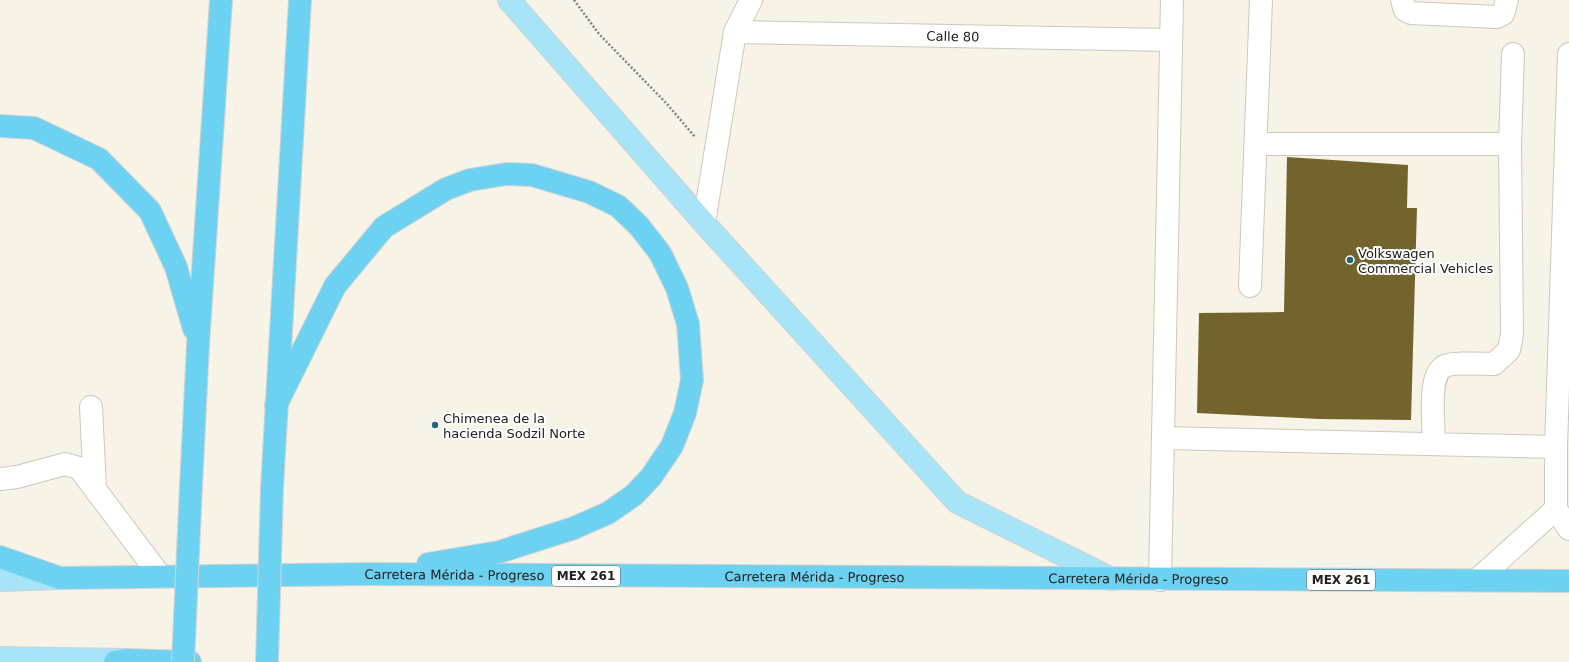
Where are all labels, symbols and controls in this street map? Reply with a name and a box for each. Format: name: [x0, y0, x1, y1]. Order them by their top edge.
street label: Calle 80: [926, 29, 980, 44]
place label: Volkswagen Commercial Vehicles: [1358, 246, 1493, 276]
marker: Volkswagen Commercial Vehicles: [1345, 255, 1355, 265]
place label: Chimenea de la hacienda Sodzil Norte: [443, 411, 585, 441]
marker: Chimenea de la hacienda Sodzil Norte: [430, 420, 440, 430]
road number: MEX 261: [552, 566, 620, 586]
street label: Carretera Mérida - Progreso: [364, 567, 544, 583]
street label: Carretera Mérida - Progreso: [724, 569, 904, 585]
road number: MEX 261: [1307, 570, 1375, 590]
street label: Carretera Mérida - Progreso: [1048, 571, 1228, 587]

